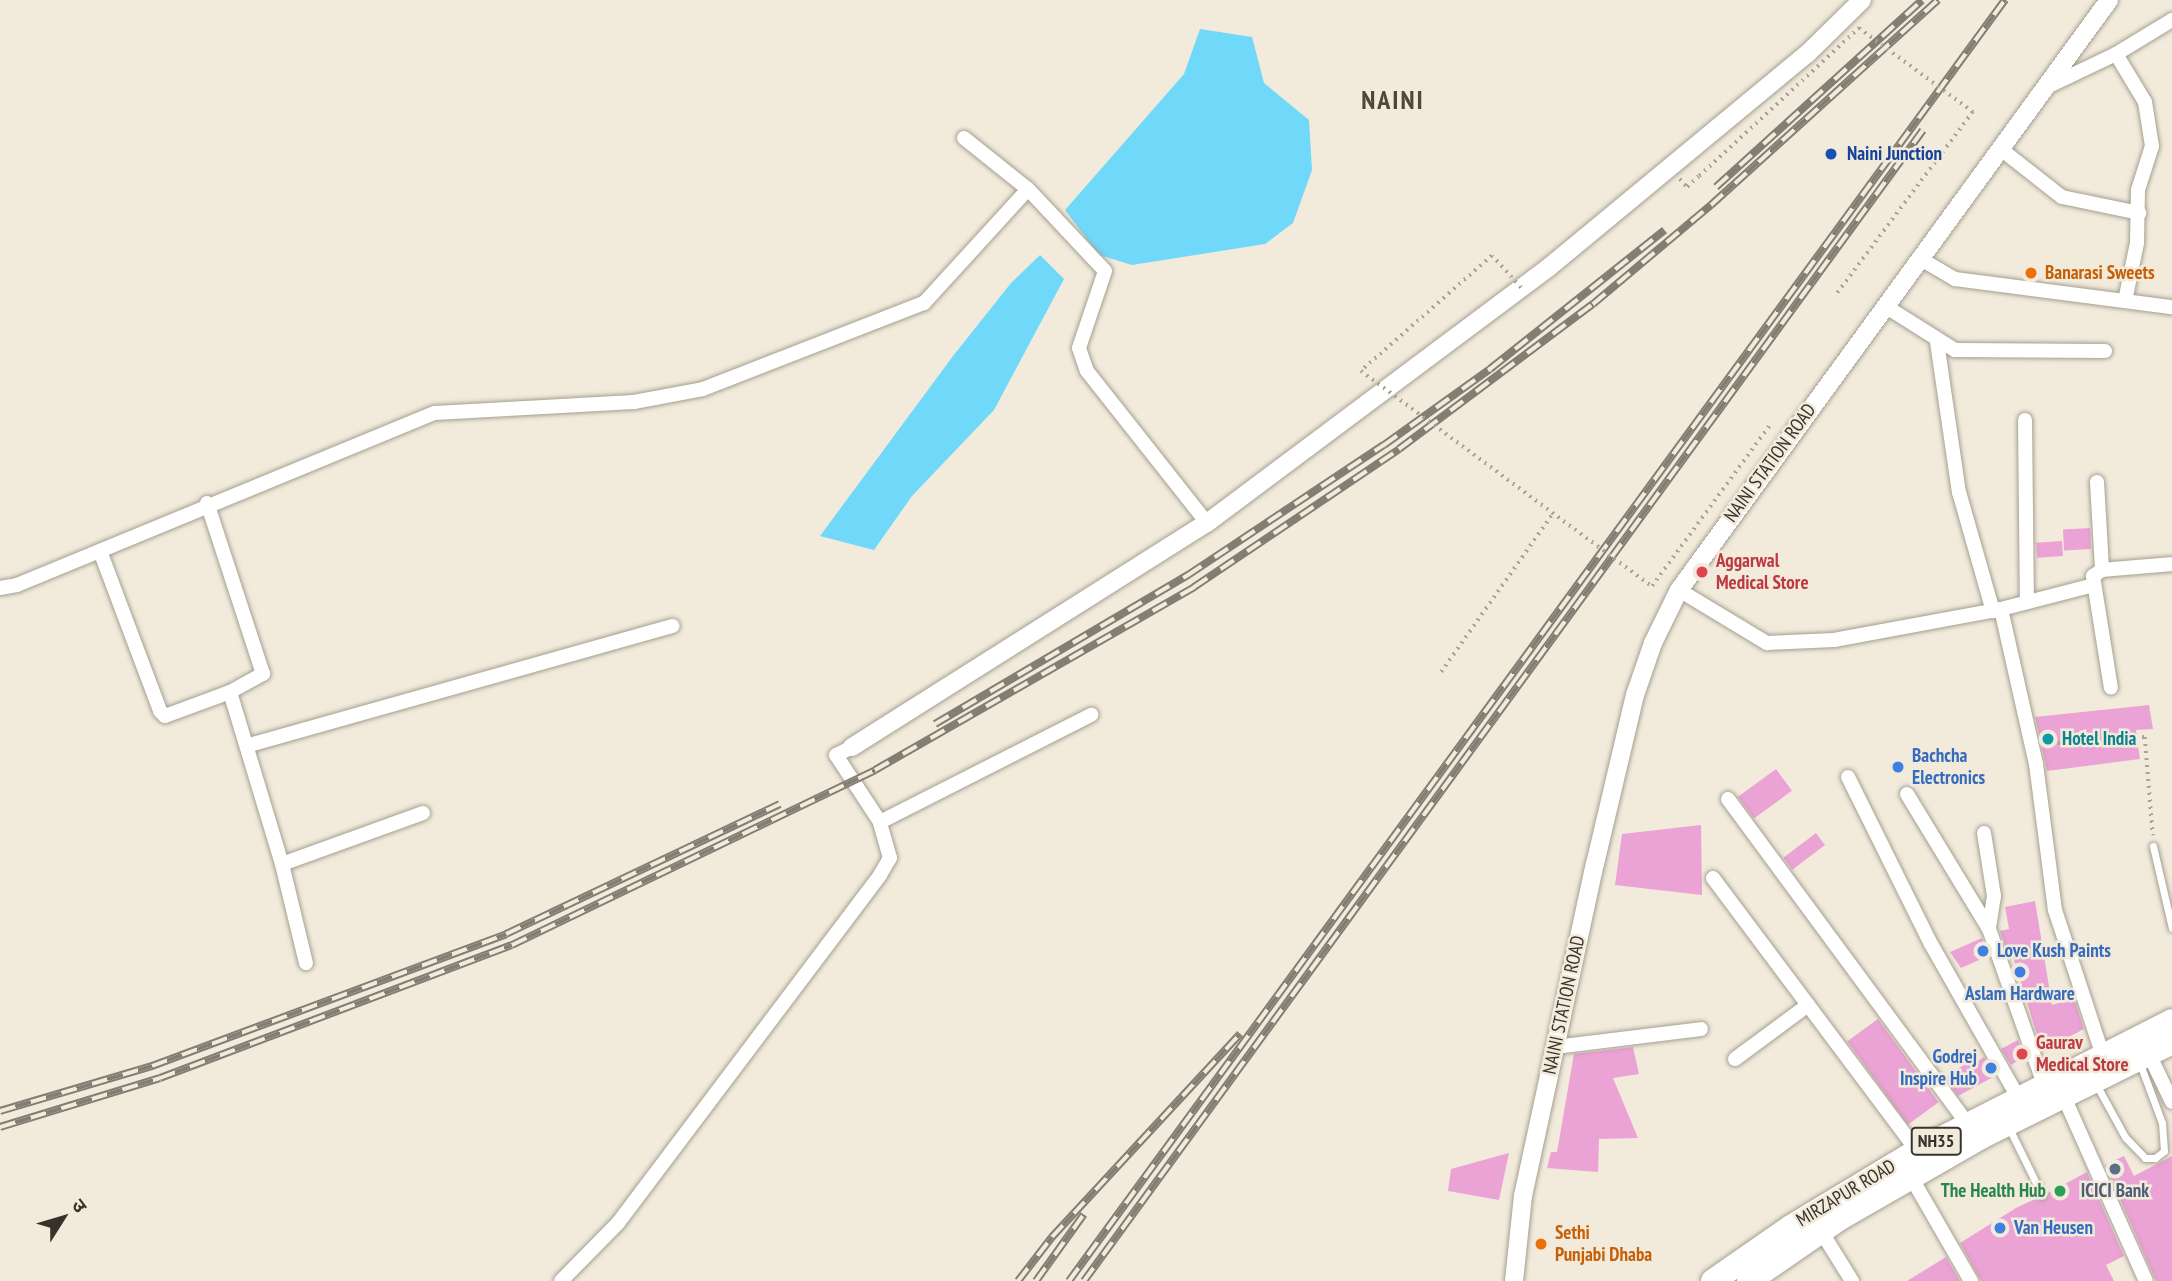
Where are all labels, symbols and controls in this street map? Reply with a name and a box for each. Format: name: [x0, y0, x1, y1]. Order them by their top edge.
district label: NAINI: [1362, 84, 1424, 116]
place label: Naini Junction: [1847, 143, 1942, 165]
marker: Naini Junction: [1821, 144, 1841, 164]
place label: Banarasi Sweets: [2045, 262, 2155, 284]
marker: Banarasi Sweets: [2023, 265, 2039, 281]
street label: NAINI STATION ROAD: [1719, 399, 1821, 527]
place label: Aggarwal Medical Store: [1716, 550, 1809, 594]
marker: Aggarwal Medical Store: [1694, 564, 1710, 580]
place label: Hotel India: [2062, 728, 2136, 750]
marker: Hotel India: [2040, 731, 2056, 747]
place label: Bachcha Electronics: [1912, 745, 1985, 789]
marker: Bachcha Electronics: [1890, 759, 1906, 775]
street label: NAINI STATION ROAD: [1538, 934, 1590, 1076]
place label: Love Kush Paints: [1997, 940, 2111, 962]
marker: Love Kush Paints: [1975, 943, 1991, 959]
marker: Aslam Hardware: [2012, 964, 2028, 980]
place label: Aslam Hardware: [1965, 983, 2075, 1005]
place label: Gaurav Medical Store: [2036, 1032, 2129, 1076]
place label: Godrej Inspire Hub: [1900, 1046, 1977, 1090]
marker: Gaurav Medical Store: [2014, 1046, 2030, 1062]
marker: Godrej Inspire Hub: [1983, 1060, 1999, 1076]
road number: NH35: [1910, 1126, 1962, 1156]
street label: MIRZAPUR ROAD: [1792, 1155, 1900, 1231]
marker: ICICI Bank: [2107, 1161, 2123, 1177]
place label: The Health Hub: [1941, 1180, 2046, 1202]
place label: ICICI Bank: [2081, 1180, 2149, 1202]
north arrow: [28, 1183, 98, 1253]
marker: The Health Hub: [2052, 1183, 2068, 1199]
text: उ: [67, 1194, 93, 1217]
place label: Van Heusen: [2014, 1217, 2093, 1239]
marker: Van Heusen: [1992, 1220, 2008, 1236]
place label: Sethi Punjabi Dhaba: [1555, 1222, 1652, 1266]
marker: Sethi Punjabi Dhaba: [1533, 1236, 1549, 1252]

